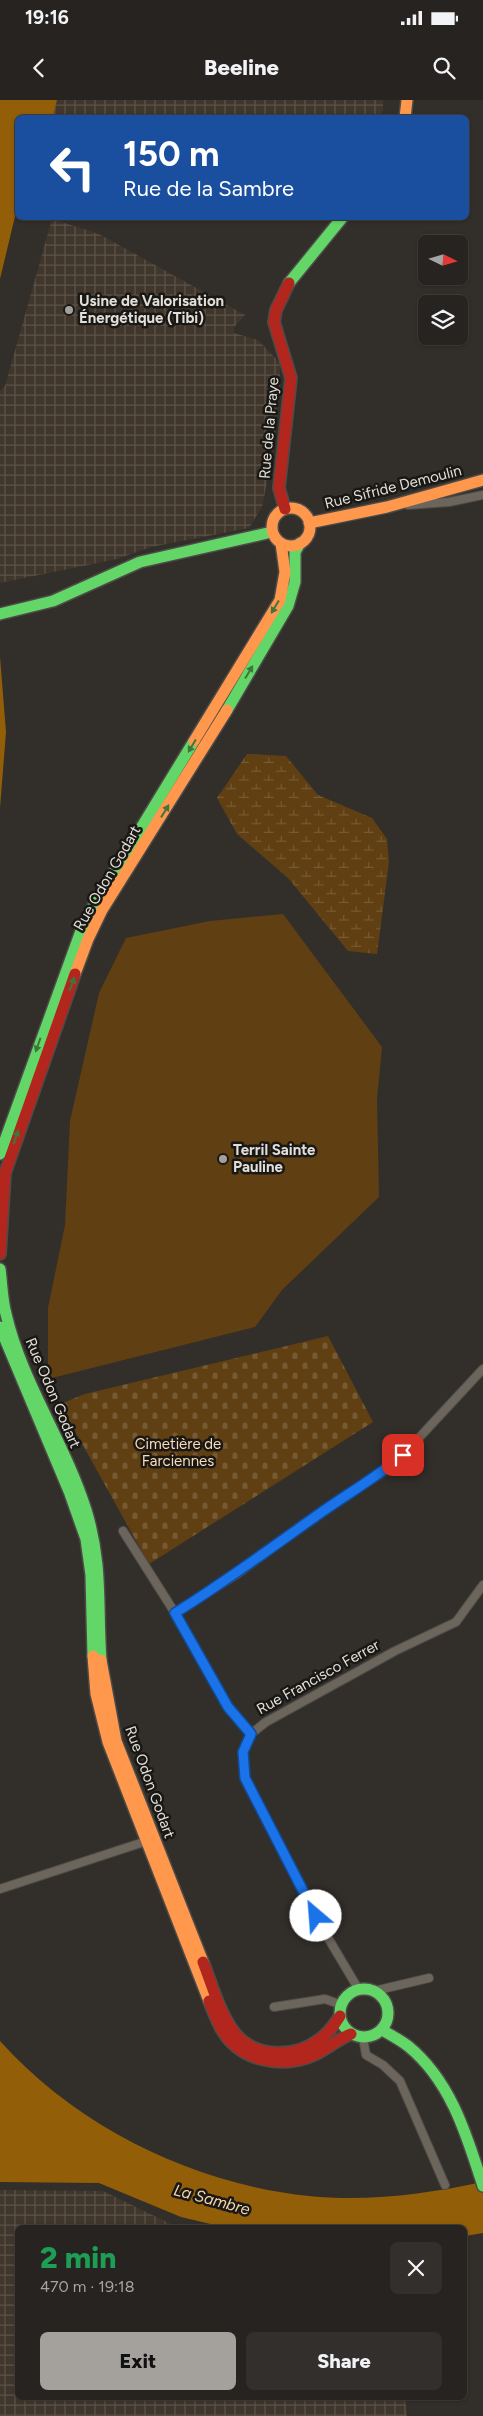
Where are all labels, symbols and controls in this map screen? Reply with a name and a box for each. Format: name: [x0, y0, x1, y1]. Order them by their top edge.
text: 19:16: [25, 6, 69, 29]
icon: back: [25, 54, 53, 82]
text: Beeline: [204, 54, 279, 81]
icon: search: [430, 54, 458, 82]
text: 150 m: [123, 133, 220, 175]
icon: left: [40, 135, 105, 200]
text: Rue de la Sambre: [123, 175, 294, 202]
north arrow: [418, 235, 468, 285]
map controls: [418, 235, 468, 345]
place label: Usine de Valorisation Énergétique (Tibi): [79, 292, 224, 327]
button: layers: [418, 295, 468, 345]
marker: Usine de Valorisation Énergétique (Tibi): [63, 304, 75, 316]
street label: Rue de la Praye: [256, 376, 282, 480]
street label: Rue Sifride Demoulin: [323, 461, 463, 513]
one-way arrow: [271, 600, 280, 613]
one-way arrow: [245, 665, 254, 678]
one-way arrow: [187, 740, 196, 753]
one-way arrow: [160, 804, 169, 817]
street label: Rue Odon Godart: [70, 822, 144, 934]
one-way arrow: [68, 976, 76, 991]
one-way arrow: [34, 1038, 42, 1052]
one-way arrow: [13, 1129, 20, 1144]
place label: Terril Sainte Pauline: [233, 1141, 316, 1176]
marker: Terril Sainte Pauline: [217, 1153, 229, 1165]
street label: Rue Odon Godart: [22, 1335, 84, 1451]
pin: [382, 1434, 424, 1476]
park label: Cimetière de Farciennes: [135, 1435, 221, 1470]
icon: arrive: [389, 1441, 417, 1469]
street label: Rue Francisco Ferrer: [254, 1636, 382, 1718]
street label: Rue Odon Godart: [121, 1723, 179, 1841]
position arrow: [289, 1889, 341, 1941]
water label: La Sambre: [172, 2180, 252, 2219]
text: 2 min: [40, 2239, 117, 2276]
button: close: [390, 2242, 442, 2294]
text: 470 m · 19:18: [40, 2277, 134, 2296]
button: Exit: [40, 2332, 236, 2390]
button: Share: [246, 2332, 442, 2390]

